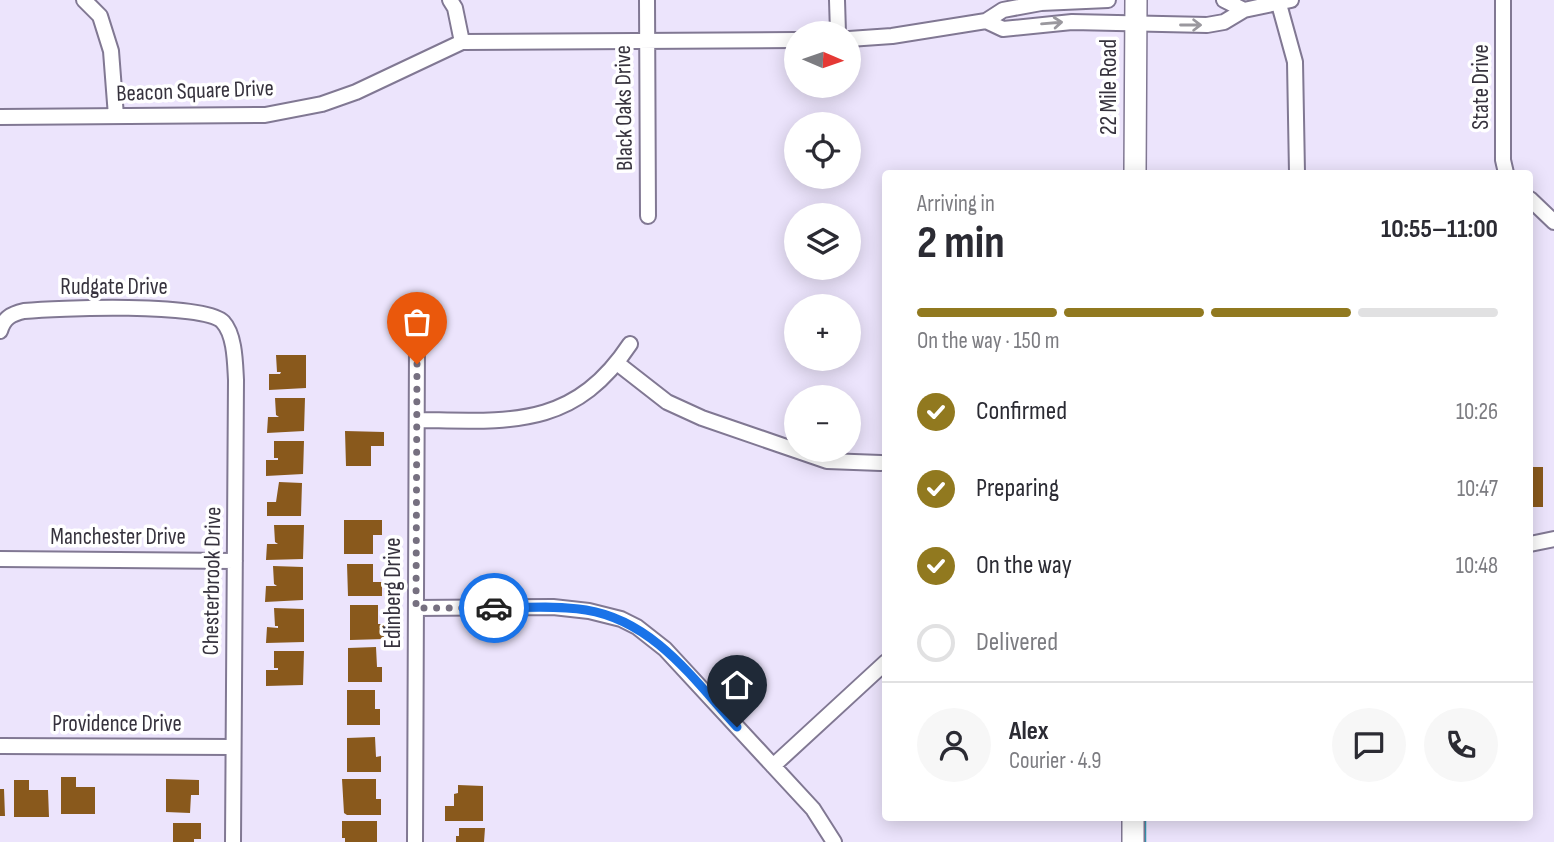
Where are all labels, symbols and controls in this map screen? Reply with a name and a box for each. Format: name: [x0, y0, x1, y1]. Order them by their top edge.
one-way arrow: [1040, 16, 1062, 29]
one-way arrow: [1180, 18, 1203, 32]
north arrow: [784, 21, 861, 98]
map controls: [784, 21, 861, 462]
street label: 22 Mile Road: [1095, 39, 1123, 135]
street label: State Drive: [1467, 44, 1495, 130]
street label: Black Oaks Drive: [609, 45, 639, 171]
street label: Beacon Square Drive: [116, 74, 274, 108]
button: locate: [784, 112, 861, 189]
text: Arriving in: [917, 190, 995, 218]
button: layers: [784, 203, 861, 280]
text: 10:55–11:00: [1381, 214, 1498, 245]
text: 2 min: [917, 216, 1005, 271]
street label: Rudgate Drive: [60, 273, 168, 301]
pin: [387, 292, 447, 364]
button: +: [784, 294, 861, 371]
icon: bag: [398, 303, 436, 341]
text: On the way · 150 m: [917, 327, 1060, 355]
button: −: [784, 385, 861, 462]
icon: check: [917, 393, 955, 431]
text: Confirmed: [976, 396, 1067, 427]
text: 10:26: [1456, 398, 1498, 426]
icon: check: [917, 470, 955, 508]
text: Preparing: [976, 473, 1059, 504]
text: 10:47: [1457, 475, 1498, 503]
street label: Chesterbrook Drive: [197, 506, 227, 656]
street label: Manchester Drive: [50, 523, 186, 551]
street label: Edinberg Drive: [379, 538, 407, 648]
icon: check: [917, 547, 955, 585]
text: On the way: [976, 550, 1072, 581]
text: 10:48: [1456, 552, 1498, 580]
courier: [459, 573, 529, 643]
icon: car: [475, 589, 513, 627]
text: Delivered: [976, 627, 1058, 658]
pin: [707, 655, 767, 727]
icon: home: [718, 666, 756, 704]
button: person: [917, 708, 991, 782]
button: chat: [1332, 708, 1406, 782]
button: phone: [1424, 708, 1498, 782]
street label: Providence Drive: [52, 710, 182, 738]
text: Alex: [1009, 716, 1049, 747]
text: Courier · 4.9: [1009, 747, 1101, 775]

